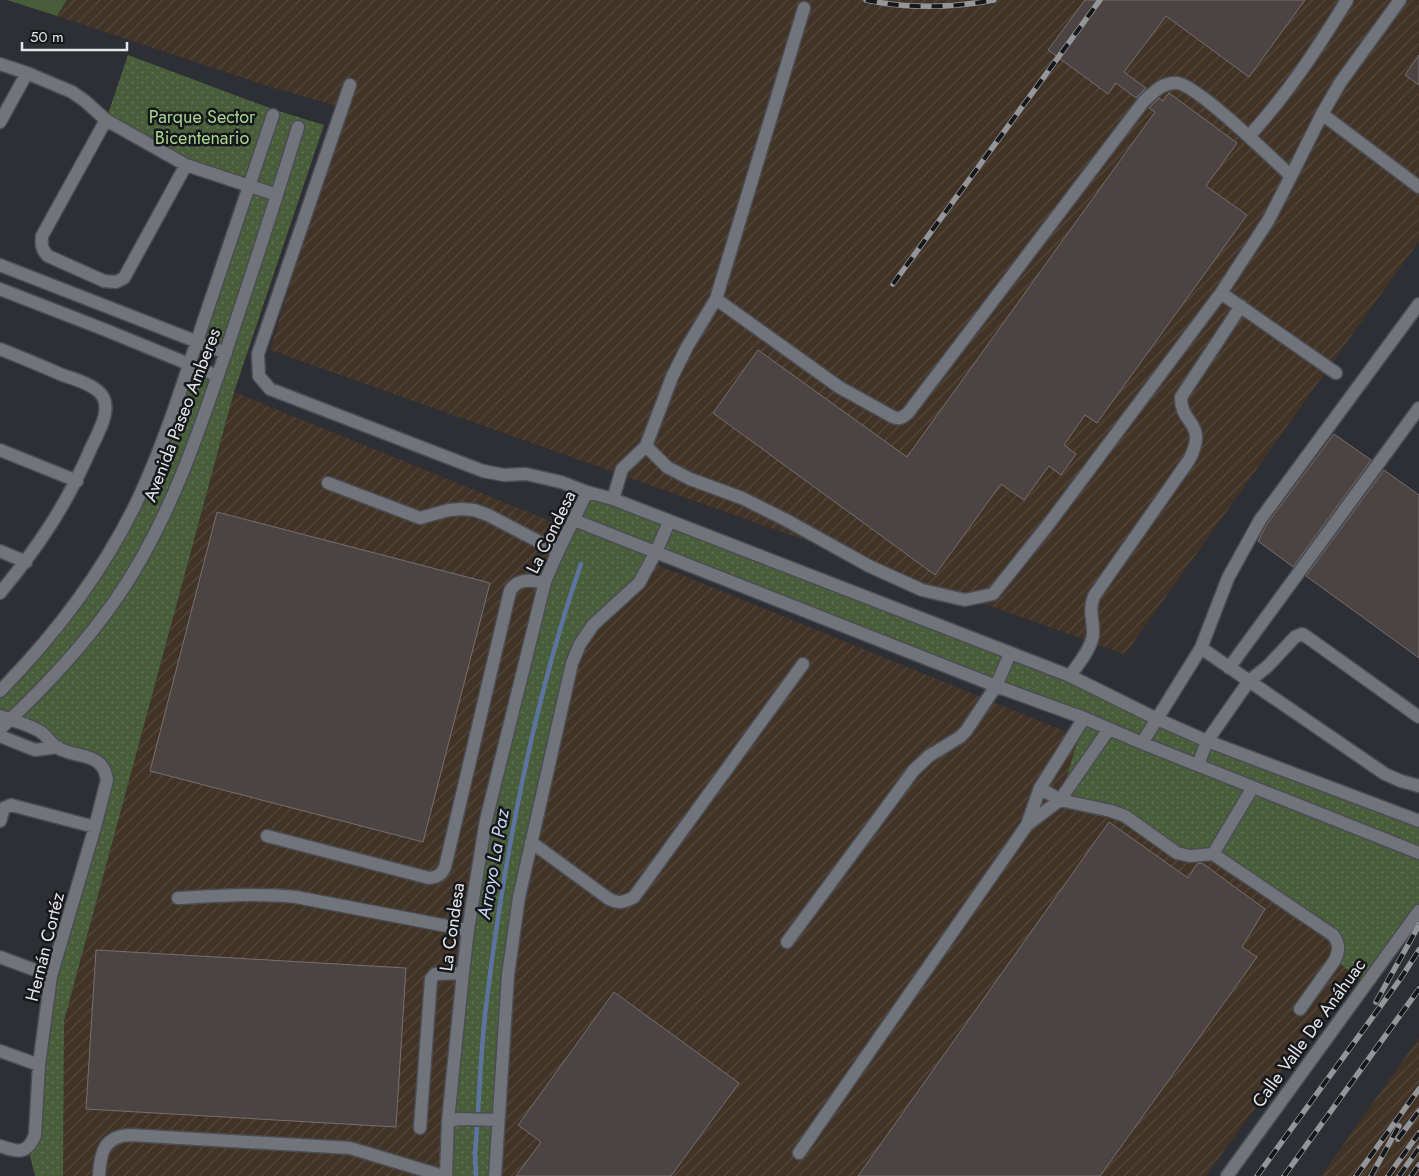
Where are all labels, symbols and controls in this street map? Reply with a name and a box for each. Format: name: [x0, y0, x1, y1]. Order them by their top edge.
scale bar: [22, 20, 128, 52]
text: 50 m: [30, 26, 64, 48]
park label: Parque Sector Bicentenario: [149, 104, 256, 151]
street label: Avenida Paseo Amberes: [137, 324, 227, 506]
street label: La Condesa: [520, 486, 582, 578]
water label: Arroyo La Paz: [470, 806, 516, 922]
street label: La Condesa: [433, 881, 471, 973]
street label: Hernán Cortéz: [19, 889, 71, 1004]
street label: Calle Valle De Anáhuac: [1246, 953, 1372, 1113]

